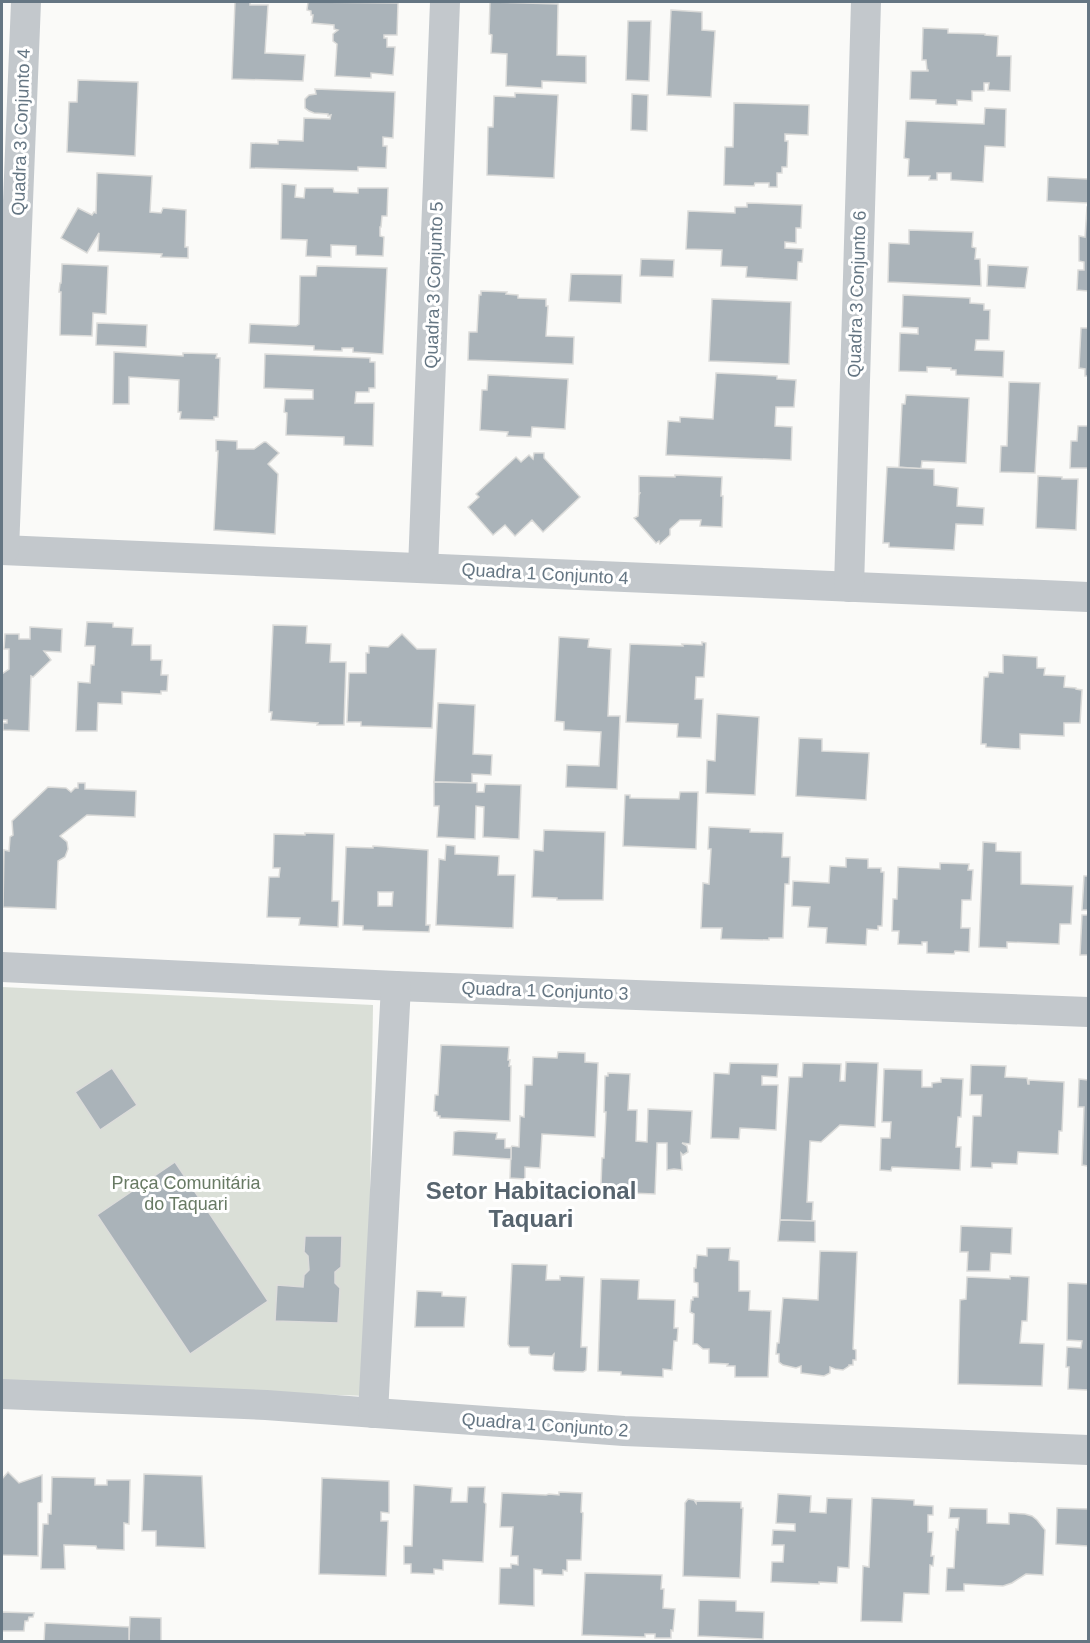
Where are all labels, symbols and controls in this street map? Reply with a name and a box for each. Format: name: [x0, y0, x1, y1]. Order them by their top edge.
street label: Quadra 3 Conjunto 4: [8, 48, 34, 216]
street label: Quadra 3 Conjunto 5: [421, 201, 447, 369]
street label: Quadra 3 Conjunto 6: [844, 210, 870, 378]
street label: Quadra 1 Conjunto 4: [461, 560, 629, 588]
street label: Quadra 1 Conjunto 3: [461, 978, 629, 1004]
park label: Praça Comunitária do Taquari: [111, 1173, 262, 1214]
district label: Setor Habitacional Taquari: [426, 1177, 636, 1232]
street label: Quadra 1 Conjunto 2: [461, 1409, 629, 1441]

